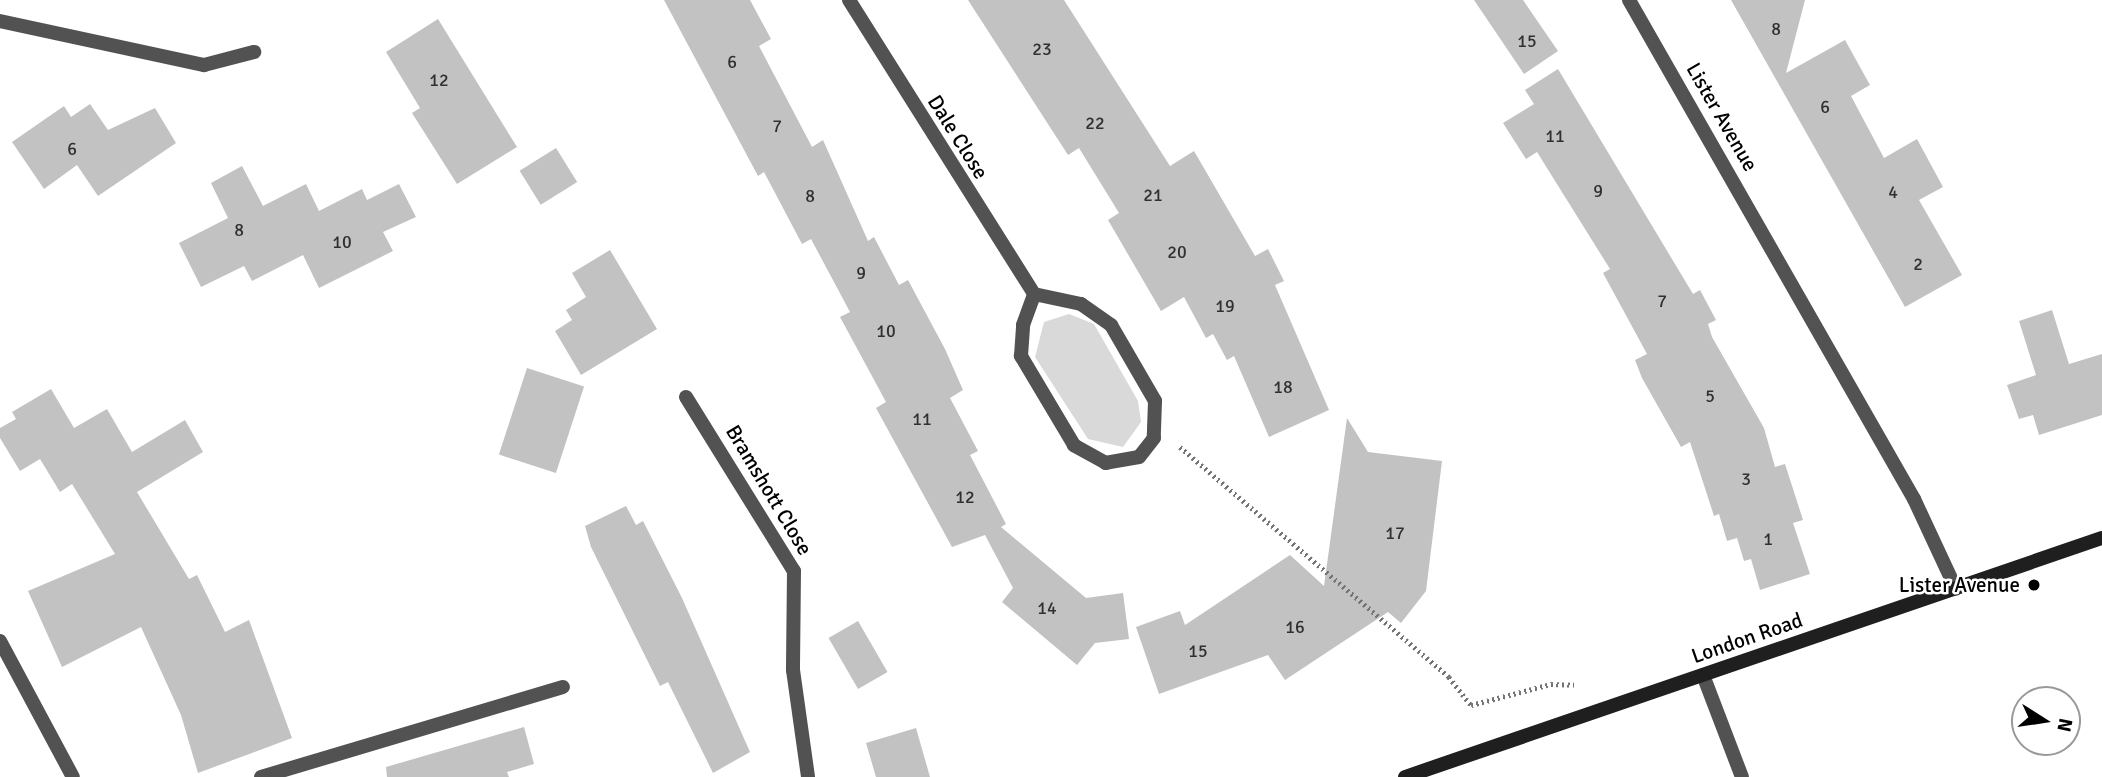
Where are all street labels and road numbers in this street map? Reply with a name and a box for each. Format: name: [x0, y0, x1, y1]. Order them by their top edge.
street label: Lister Avenue: [1681, 58, 1763, 176]
street label: Dale Close: [922, 90, 994, 184]
street label: Bramshott Close: [720, 420, 818, 560]
street label: London Road: [1688, 607, 1806, 669]

